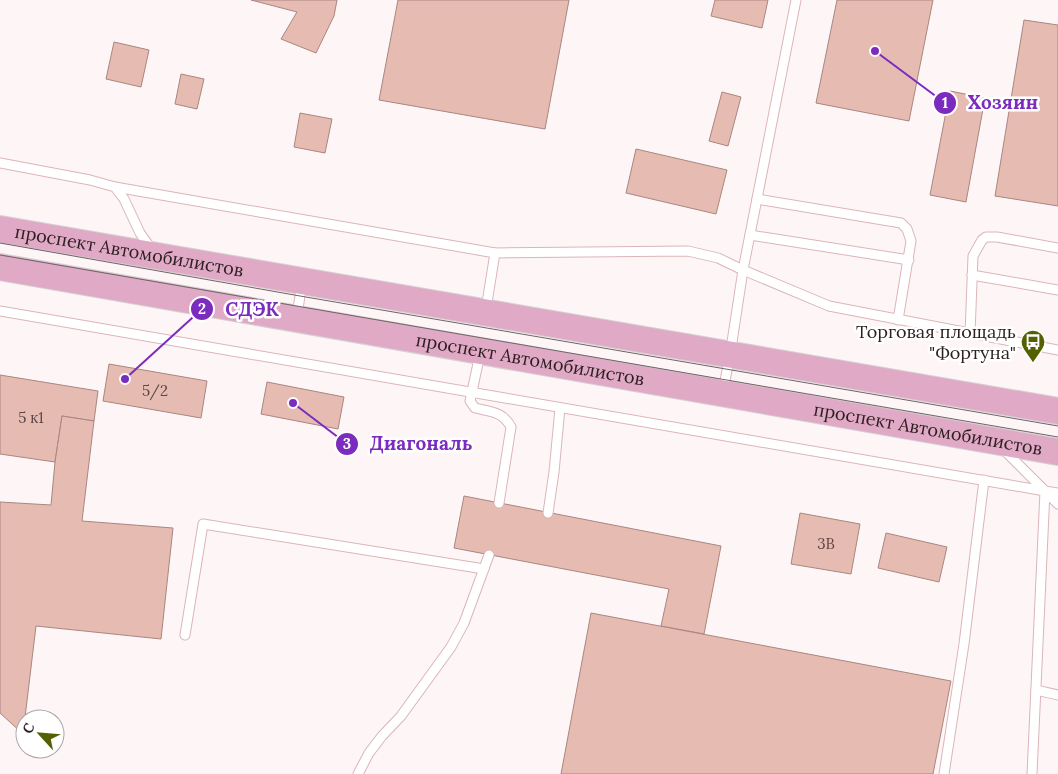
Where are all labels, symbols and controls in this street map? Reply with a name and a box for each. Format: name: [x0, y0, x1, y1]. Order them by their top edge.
callout: Хозяин: [933, 86, 1048, 120]
text: Хозяин: [968, 90, 1038, 114]
text: 1: [942, 93, 948, 112]
street label: проспект Автомобилистов: [13, 220, 245, 282]
callout: СДЭК: [190, 292, 289, 326]
text: СДЭК: [225, 297, 279, 321]
text: 2: [198, 299, 206, 318]
place label: Торговая площадь "Фортуна": [856, 320, 1016, 364]
street label: проспект Автомобилистов: [414, 328, 646, 390]
bus stop icon: Торговая площадь "Фортуна": [1020, 329, 1046, 363]
house number: 5/2: [142, 381, 168, 401]
street label: проспект Автомобилистов: [812, 397, 1044, 460]
house number: 5 к1: [18, 408, 44, 427]
callout: Диагональ: [335, 427, 483, 461]
text: Диагональ: [370, 431, 473, 455]
text: 3: [343, 434, 351, 453]
house number: 3В: [817, 534, 835, 553]
north arrow: [15, 709, 65, 759]
text: С: [18, 720, 39, 737]

